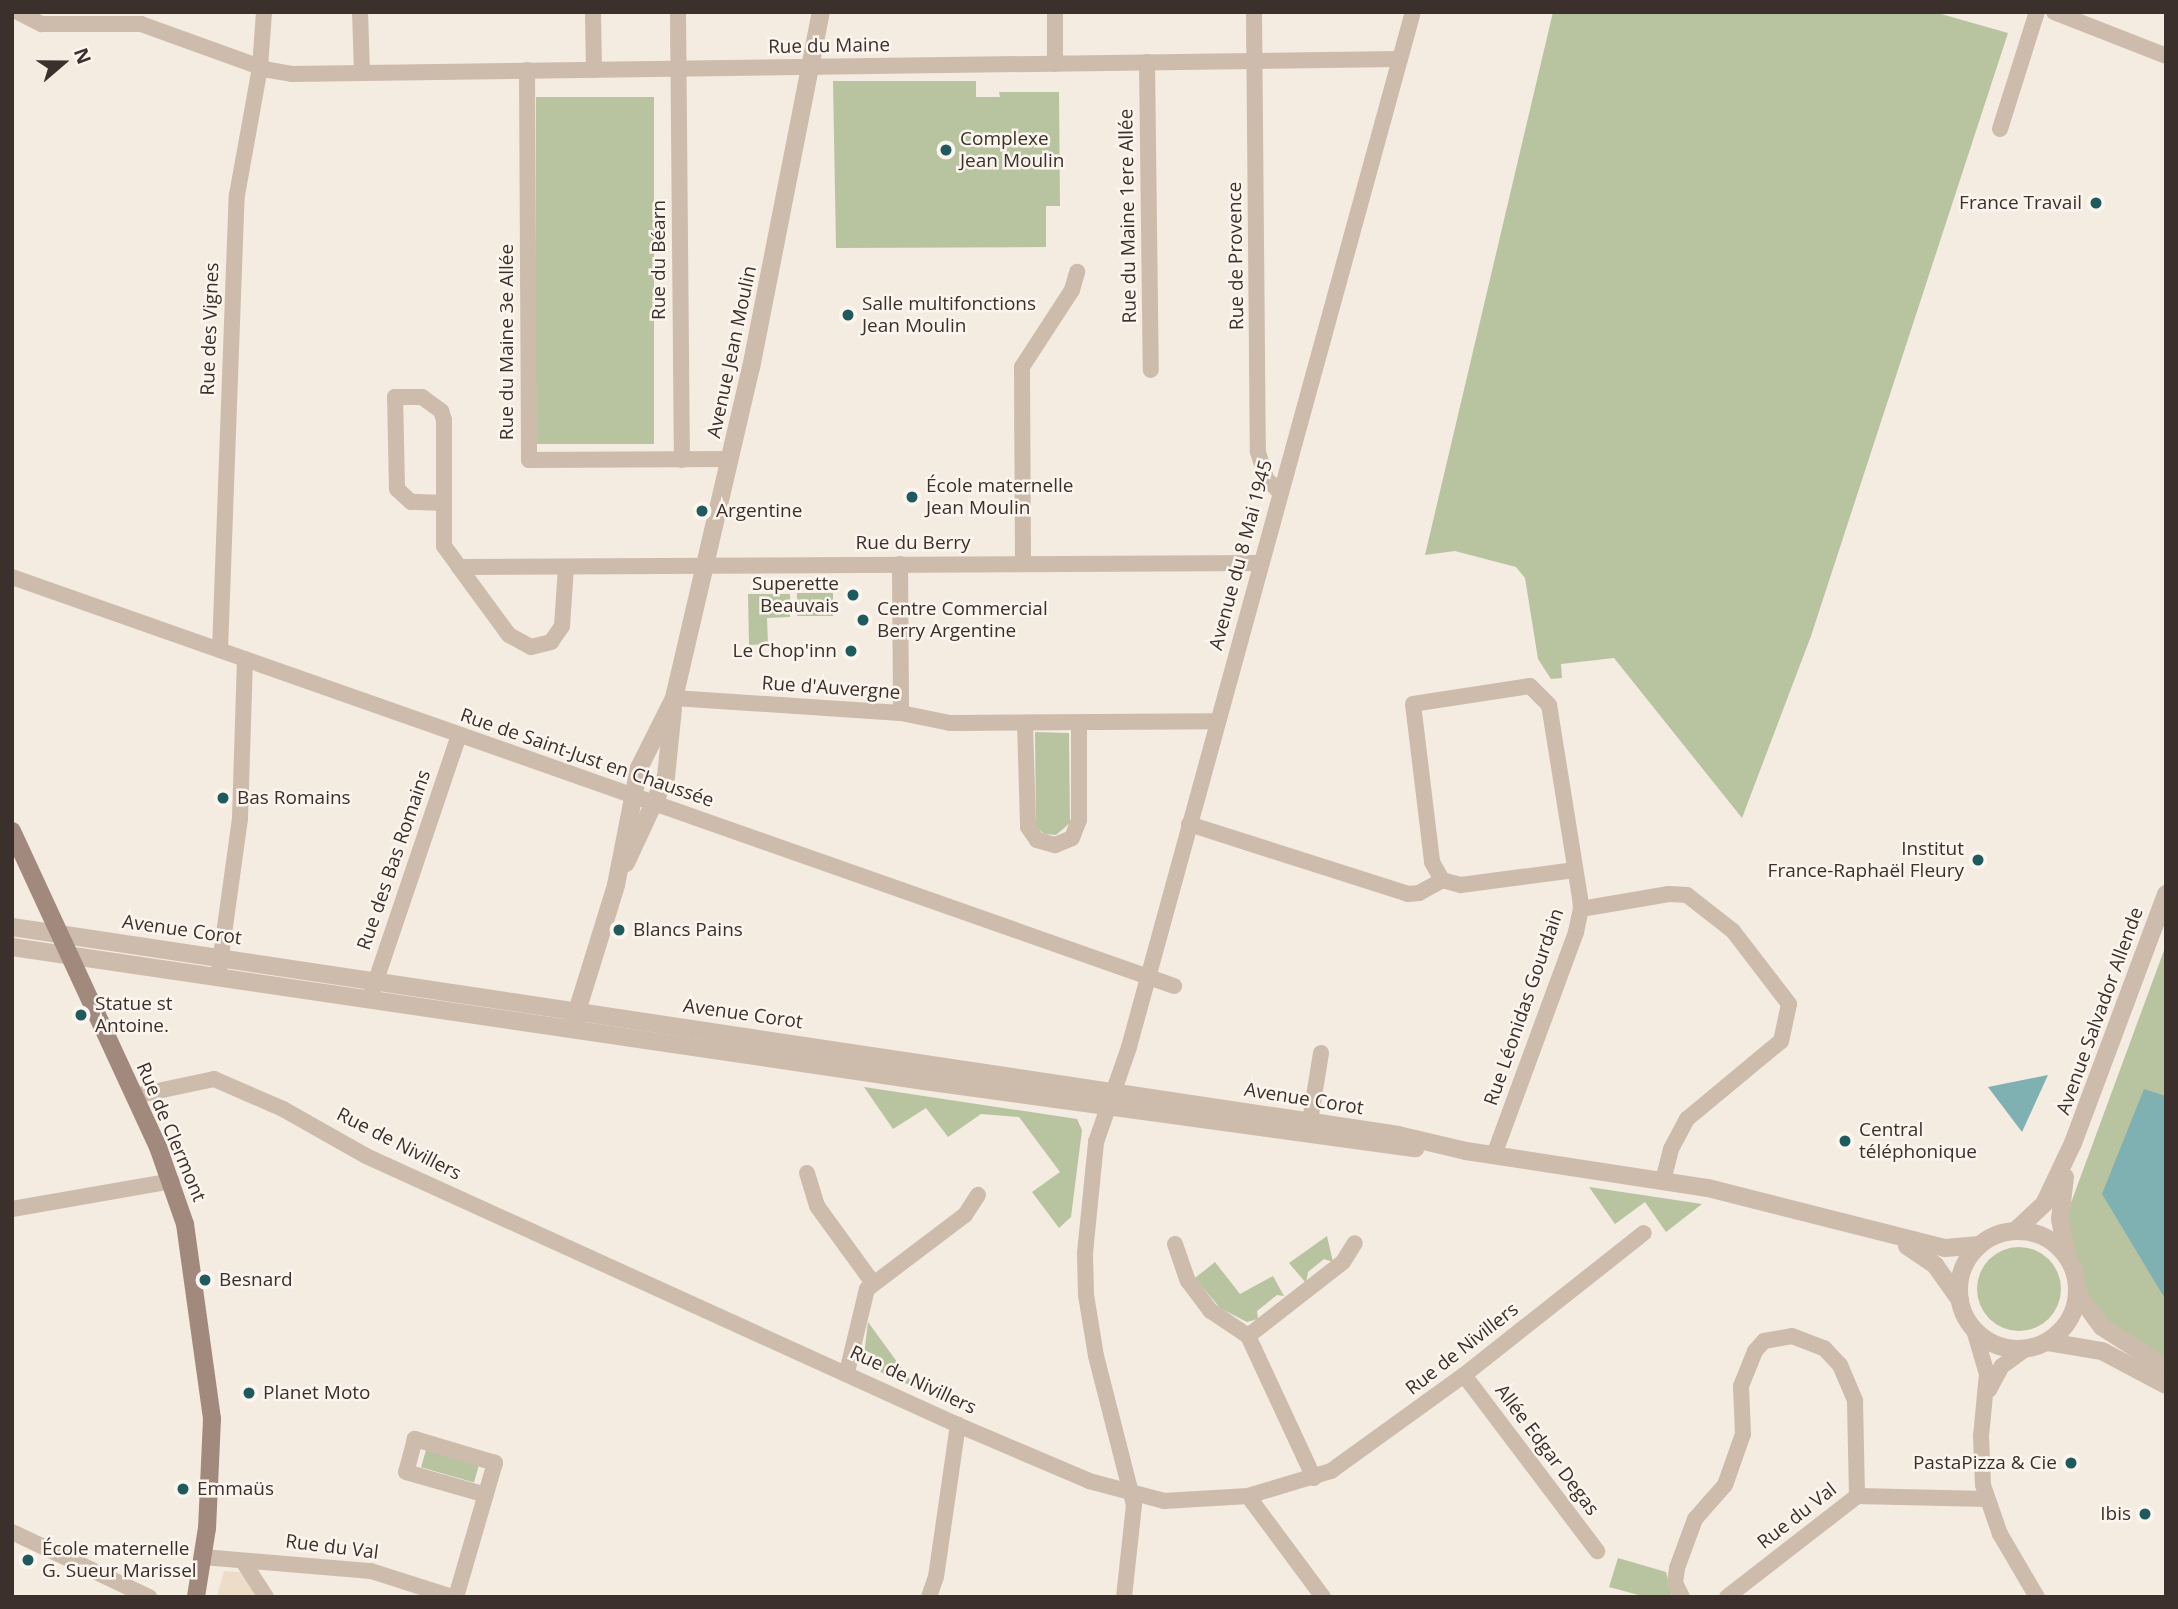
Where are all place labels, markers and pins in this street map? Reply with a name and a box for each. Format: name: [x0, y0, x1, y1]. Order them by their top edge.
place label: Complexe Jean Moulin: [960, 128, 1064, 172]
marker: Complexe Jean Moulin: [938, 142, 954, 158]
place label: France Travail: [1959, 192, 2082, 214]
marker: France Travail: [2088, 195, 2104, 211]
place label: Salle multifonctions Jean Moulin: [862, 293, 1036, 337]
marker: Salle multifonctions Jean Moulin: [840, 307, 856, 323]
place label: École maternelle Jean Moulin: [926, 475, 1073, 519]
marker: École maternelle Jean Moulin: [904, 489, 920, 505]
place label: Argentine: [716, 500, 802, 522]
marker: Argentine: [694, 503, 710, 519]
place label: Superette Beauvais: [752, 573, 839, 617]
marker: Superette Beauvais: [845, 587, 861, 603]
place label: Centre Commercial Berry Argentine: [877, 598, 1048, 642]
marker: Centre Commercial Berry Argentine: [855, 612, 871, 628]
place label: Le Chop'inn: [733, 640, 837, 662]
marker: Le Chop'inn: [843, 643, 859, 659]
place label: Bas Romains: [237, 787, 351, 809]
marker: Bas Romains: [215, 790, 231, 806]
place label: Institut France-Raphaël Fleury: [1768, 838, 1964, 882]
marker: Institut France-Raphaël Fleury: [1970, 852, 1986, 868]
place label: Blancs Pains: [633, 919, 743, 941]
marker: Blancs Pains: [611, 922, 627, 938]
place label: Statue st Antoine.: [95, 993, 173, 1037]
marker: Statue st Antoine.: [73, 1007, 89, 1023]
place label: Central téléphonique: [1859, 1119, 1977, 1163]
marker: Central téléphonique: [1837, 1133, 1853, 1149]
place label: Besnard: [219, 1269, 293, 1291]
marker: Besnard: [197, 1272, 213, 1288]
place label: Planet Moto: [263, 1382, 371, 1404]
marker: Planet Moto: [241, 1385, 257, 1401]
place label: PastaPizza & Cie: [1913, 1452, 2057, 1474]
marker: PastaPizza & Cie: [2063, 1455, 2079, 1471]
place label: Emmaüs: [197, 1478, 274, 1500]
marker: Emmaüs: [175, 1481, 191, 1497]
place label: Ibis: [2100, 1503, 2131, 1525]
marker: Ibis: [2137, 1506, 2153, 1522]
place label: École maternelle G. Sueur Marissel: [42, 1538, 197, 1582]
marker: École maternelle G. Sueur Marissel: [20, 1552, 36, 1568]

